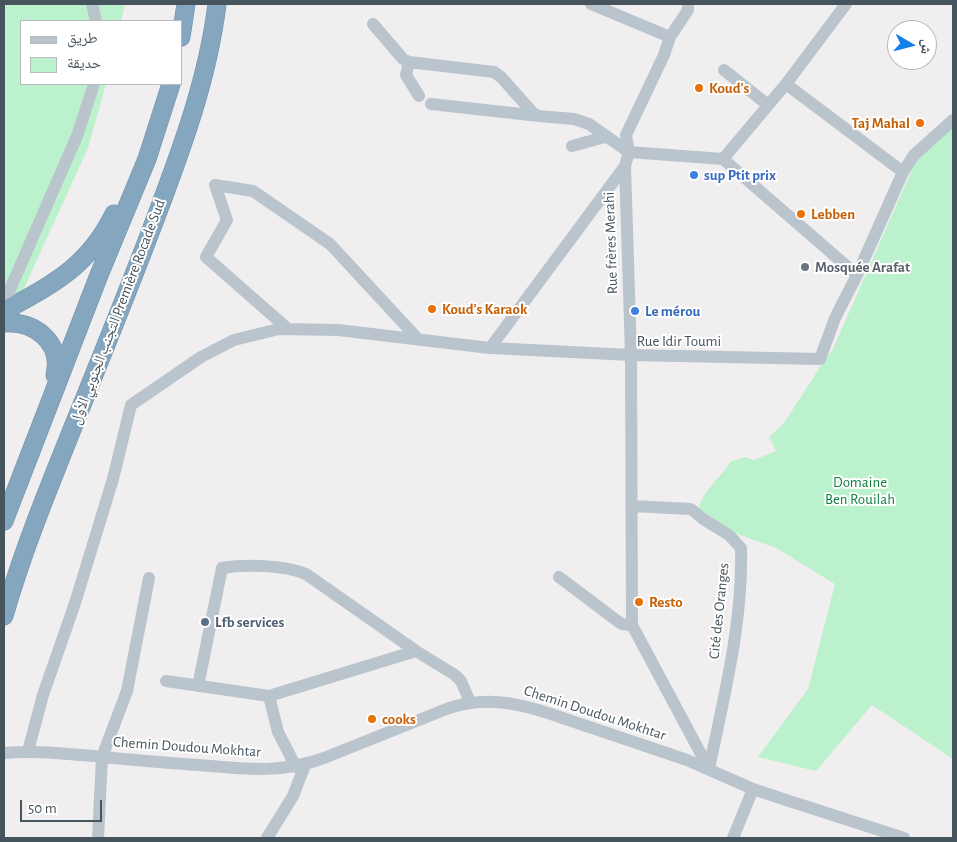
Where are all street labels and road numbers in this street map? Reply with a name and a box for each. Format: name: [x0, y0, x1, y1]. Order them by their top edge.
street label: Rue frères Merahi: [600, 191, 622, 295]
street label: التجنب الجنوبي الأول Première Rocade Sud: [67, 197, 169, 427]
street label: Rue Idir Toumi: [637, 332, 721, 350]
street label: Cité des Oranges: [705, 562, 733, 660]
street label: Chemin Doudou Mokhtar: [522, 682, 668, 744]
street label: Chemin Doudou Mokhtar: [112, 733, 262, 761]

